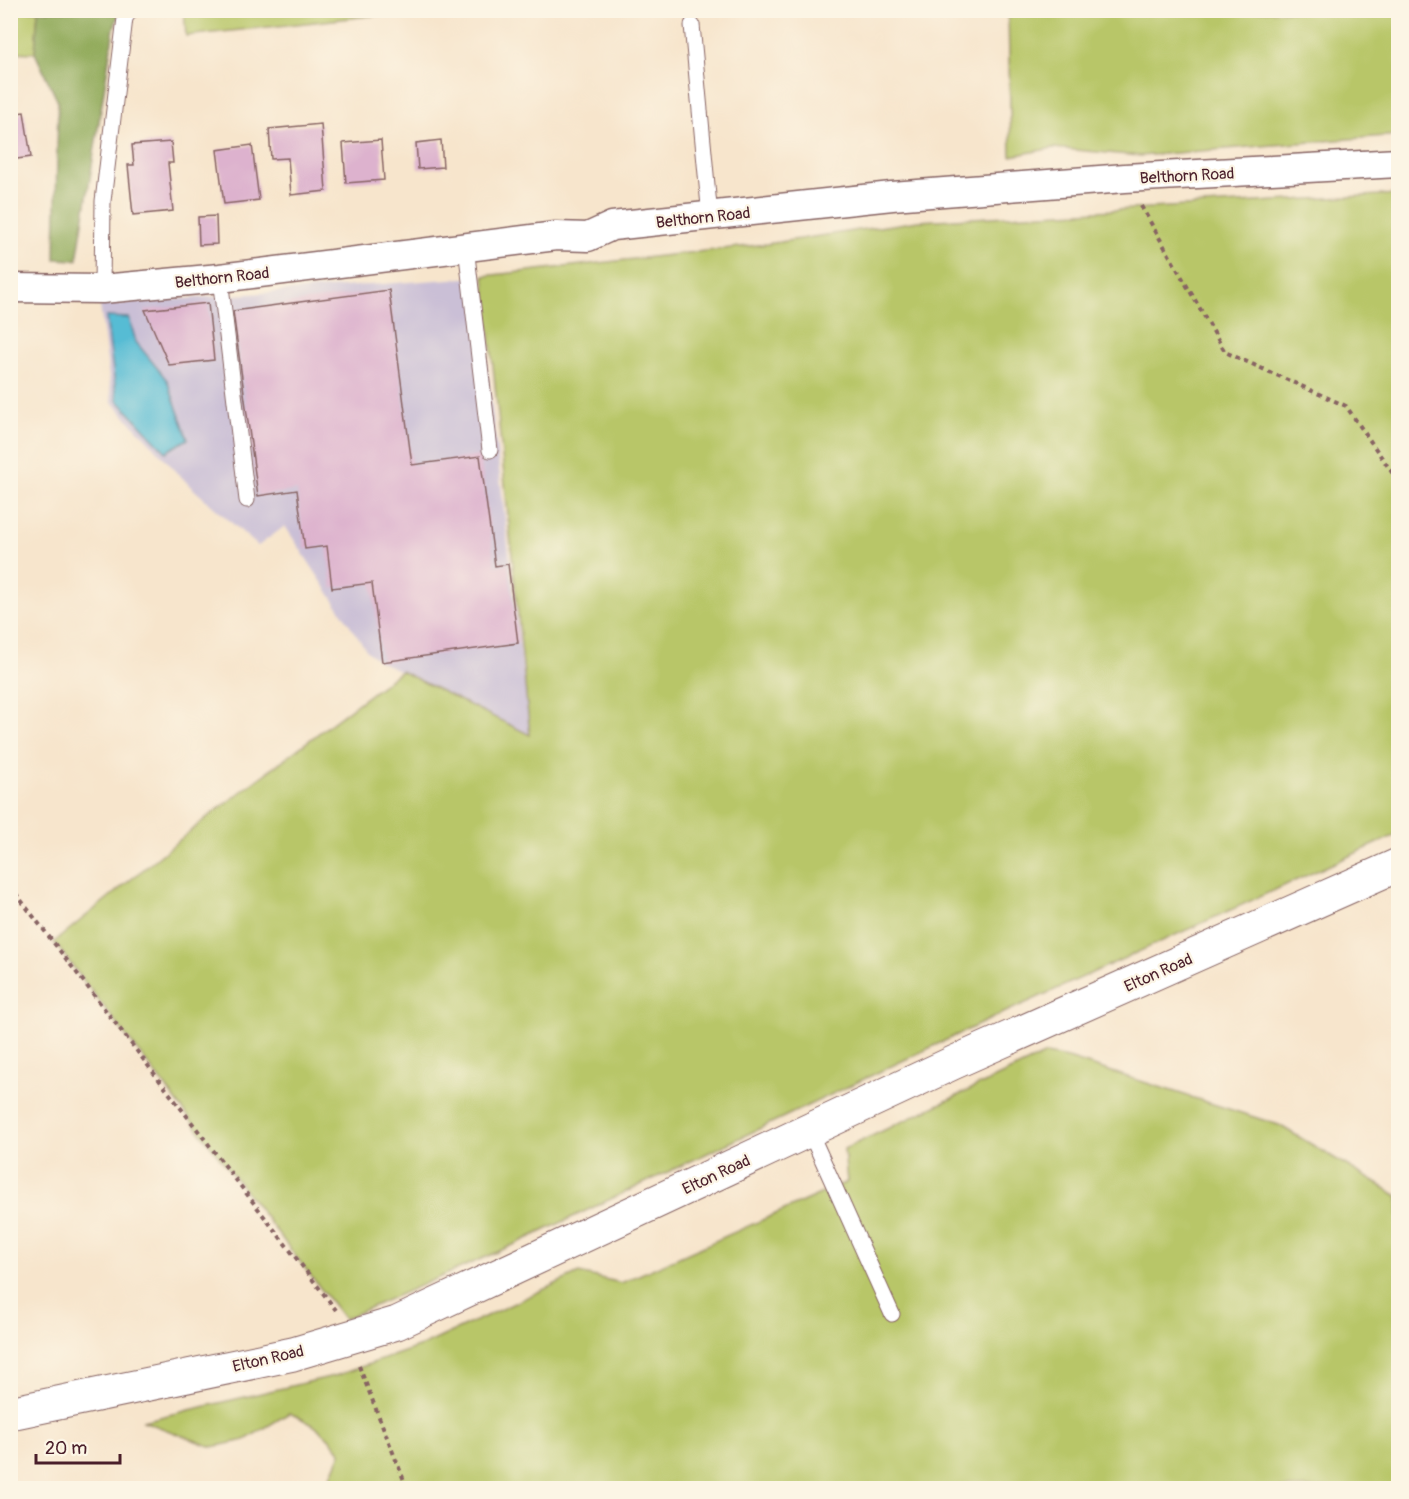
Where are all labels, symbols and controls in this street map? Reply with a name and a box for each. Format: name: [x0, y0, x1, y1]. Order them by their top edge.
street label: Belthorn Road: [1139, 164, 1235, 188]
street label: Belthorn Road: [655, 203, 751, 233]
street label: Belthorn Road: [174, 263, 270, 293]
street label: Elton Road: [1121, 949, 1196, 997]
street label: Elton Road: [679, 1150, 754, 1199]
street label: Elton Road: [231, 1341, 306, 1377]
scale bar: [36, 1427, 120, 1465]
text: 20 m: [45, 1437, 87, 1460]

